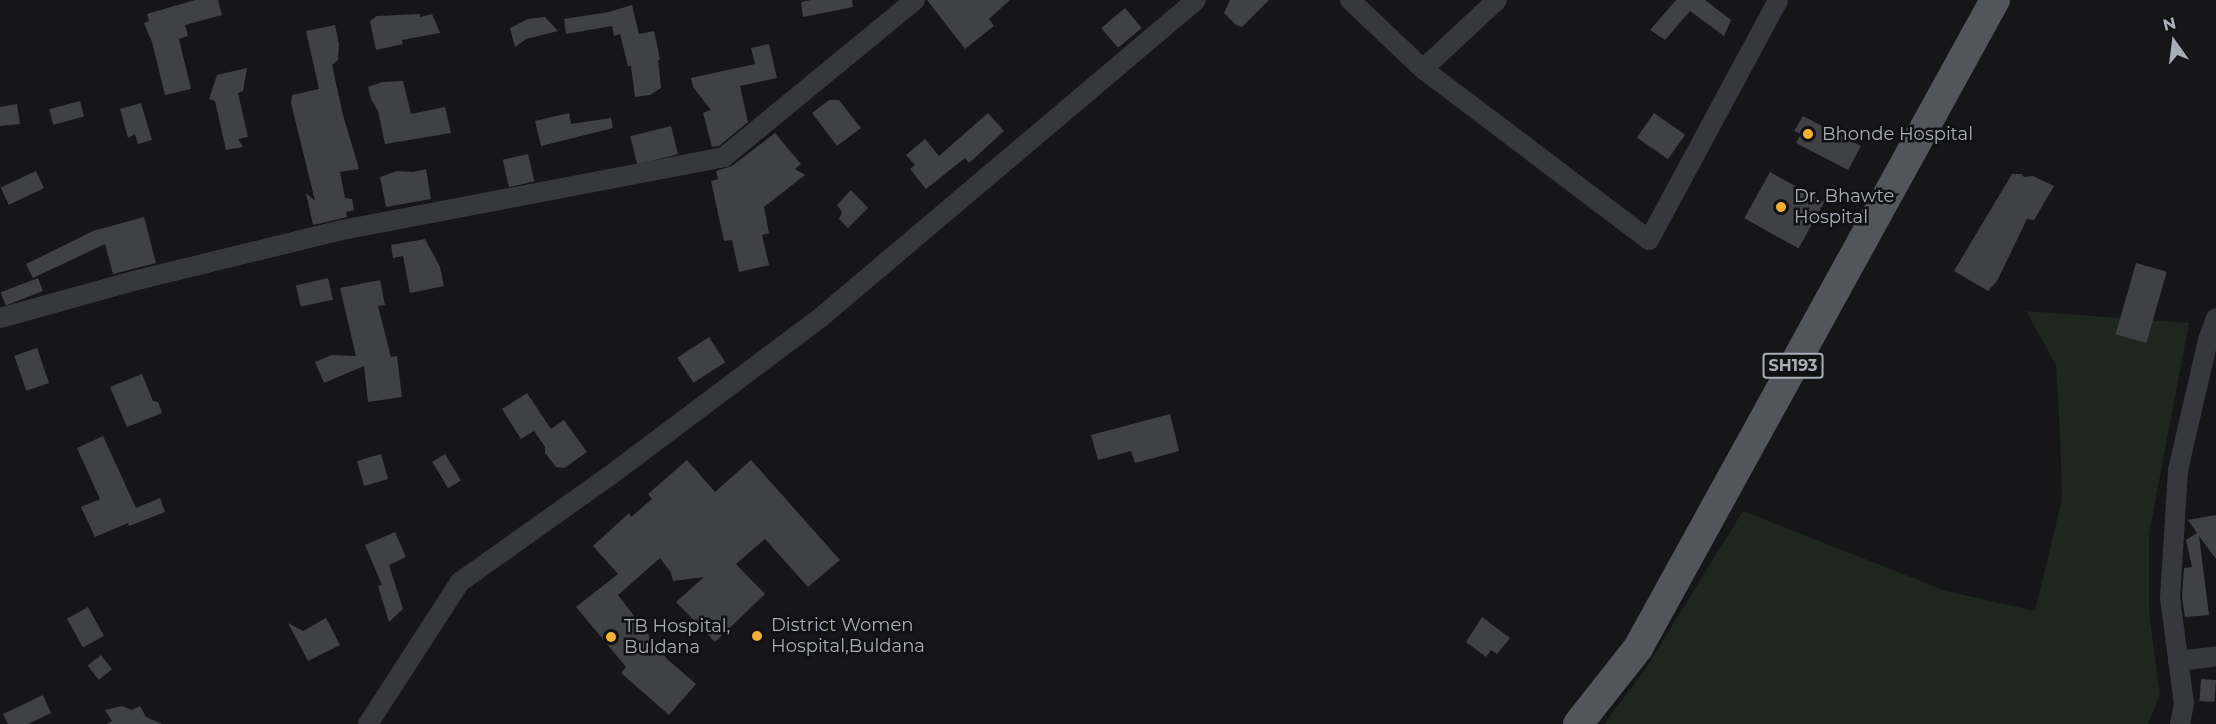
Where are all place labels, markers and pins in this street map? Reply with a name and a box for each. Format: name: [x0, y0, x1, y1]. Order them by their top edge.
place label: Bhonde Hospital: [1822, 123, 1973, 145]
marker: Bhonde Hospital: [1799, 125, 1817, 143]
place label: Dr. Bhawte Hospital: [1794, 186, 1894, 228]
marker: Dr. Bhawte Hospital: [1772, 198, 1790, 216]
place label: District Women Hospital,Buldana: [771, 615, 925, 658]
place label: TB Hospital, Buldana: [624, 616, 730, 658]
marker: District Women Hospital,Buldana: [748, 627, 766, 645]
marker: TB Hospital, Buldana: [602, 628, 620, 646]

